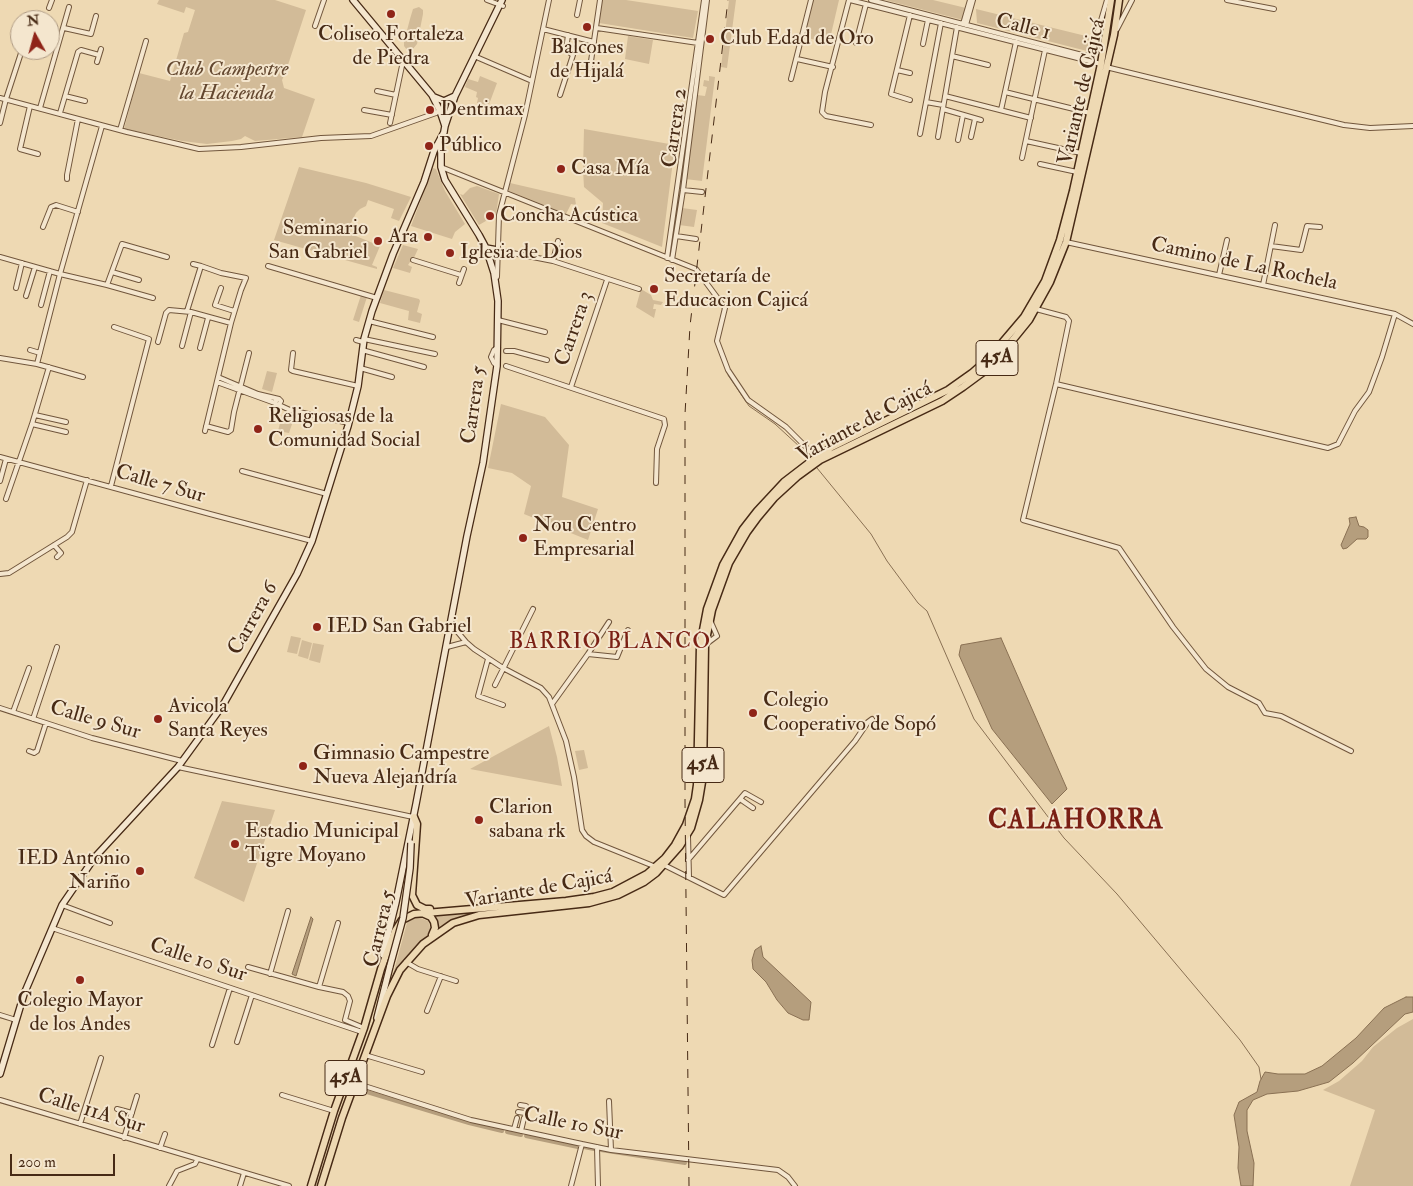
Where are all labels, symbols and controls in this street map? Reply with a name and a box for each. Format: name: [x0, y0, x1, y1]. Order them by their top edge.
marker: Coliseo Fortaleza de Piedra: [385, 8, 397, 20]
street label: Calle 1: [993, 9, 1053, 47]
north arrow: [10, 10, 60, 60]
text: N: [26, 11, 40, 30]
street label: Variante de Cajicá: [1054, 16, 1112, 168]
marker: Balcones de Hijalá: [581, 21, 593, 33]
place label: Coliseo Fortaleza de Piedra: [318, 22, 464, 72]
place label: Club Edad de Oro: [720, 26, 874, 52]
marker: Club Edad de Oro: [704, 33, 716, 45]
place label: Balcones de Hijalá: [550, 35, 624, 85]
park label: Club Campestre la Hacienda: [166, 57, 288, 107]
street label: Carrera 2: [658, 87, 694, 169]
place label: Dentimax: [440, 97, 523, 123]
marker: Dentimax: [424, 104, 436, 116]
place label: Público: [439, 133, 502, 159]
marker: Público: [423, 140, 435, 152]
place label: Casa Mía: [571, 156, 650, 182]
marker: Casa Mía: [555, 163, 567, 175]
place label: Concha Acústica: [500, 203, 638, 229]
marker: Concha Acústica: [484, 210, 496, 222]
place label: Seminario San Gabriel: [268, 216, 368, 266]
place label: Ara: [388, 224, 418, 250]
marker: Ara: [422, 231, 434, 243]
street label: Camino de La Rochela: [1148, 233, 1340, 297]
marker: Seminario San Gabriel: [372, 235, 384, 247]
place label: Iglesia de Dios: [460, 240, 582, 266]
marker: Iglesia de Dios: [444, 247, 456, 259]
place label: Secretaría de Educacion Cajicá: [664, 264, 808, 314]
marker: Secretaría de Educacion Cajicá: [648, 283, 660, 295]
street label: Carrera 3: [551, 288, 599, 370]
road number: 45A: [976, 340, 1018, 376]
street label: Carrera 5: [457, 364, 493, 446]
street label: Variante de Cajicá: [793, 377, 937, 469]
place label: Religiosas de la Comunidad Social: [268, 404, 420, 454]
marker: Religiosas de la Comunidad Social: [252, 423, 264, 435]
street label: Calle 7 Sur: [112, 460, 208, 510]
place label: Nou Centro Empresarial: [533, 513, 636, 563]
marker: Nou Centro Empresarial: [517, 532, 529, 544]
street label: Carrera 6: [224, 578, 284, 660]
place label: IED San Gabriel: [327, 614, 472, 640]
marker: IED San Gabriel: [311, 621, 323, 633]
district label: BARRIO BLANCO: [507, 630, 713, 656]
place label: Colegio Cooperativo de Sopó: [763, 688, 936, 738]
place label: Avicola Santa Reyes: [168, 694, 268, 744]
street label: Calle 9 Sur: [47, 696, 143, 746]
marker: Colegio Cooperativo de Sopó: [747, 707, 759, 719]
marker: Avicola Santa Reyes: [152, 713, 164, 725]
place label: Gimnasio Campestre Nueva Alejandría: [313, 741, 489, 791]
road number: 45A: [682, 748, 724, 782]
marker: Gimnasio Campestre Nueva Alejandría: [297, 760, 309, 772]
place label: Clarion sabana rk: [489, 795, 565, 845]
district label: CALAHORRA: [987, 806, 1165, 838]
marker: Clarion sabana rk: [473, 814, 485, 826]
place label: Estadio Municipal Tigre Moyano: [245, 819, 399, 869]
marker: Estadio Municipal Tigre Moyano: [229, 838, 241, 850]
place label: IED Antonio Nariño: [18, 846, 130, 896]
marker: IED Antonio Nariño: [134, 865, 146, 877]
street label: Variante de Cajicá: [463, 865, 615, 915]
street label: Carrera 5: [360, 888, 402, 970]
street label: Calle 10 Sur: [146, 933, 250, 989]
marker: Colegio Mayor de los Andes: [74, 974, 86, 986]
place label: Colegio Mayor de los Andes: [17, 988, 143, 1038]
road number: 45A: [325, 1060, 367, 1096]
street label: Calle 11A Sur: [34, 1084, 148, 1140]
street label: Calle 10 Sur: [521, 1103, 625, 1147]
scale bar: [12, 1144, 118, 1176]
text: 200 m: [18, 1153, 56, 1172]

